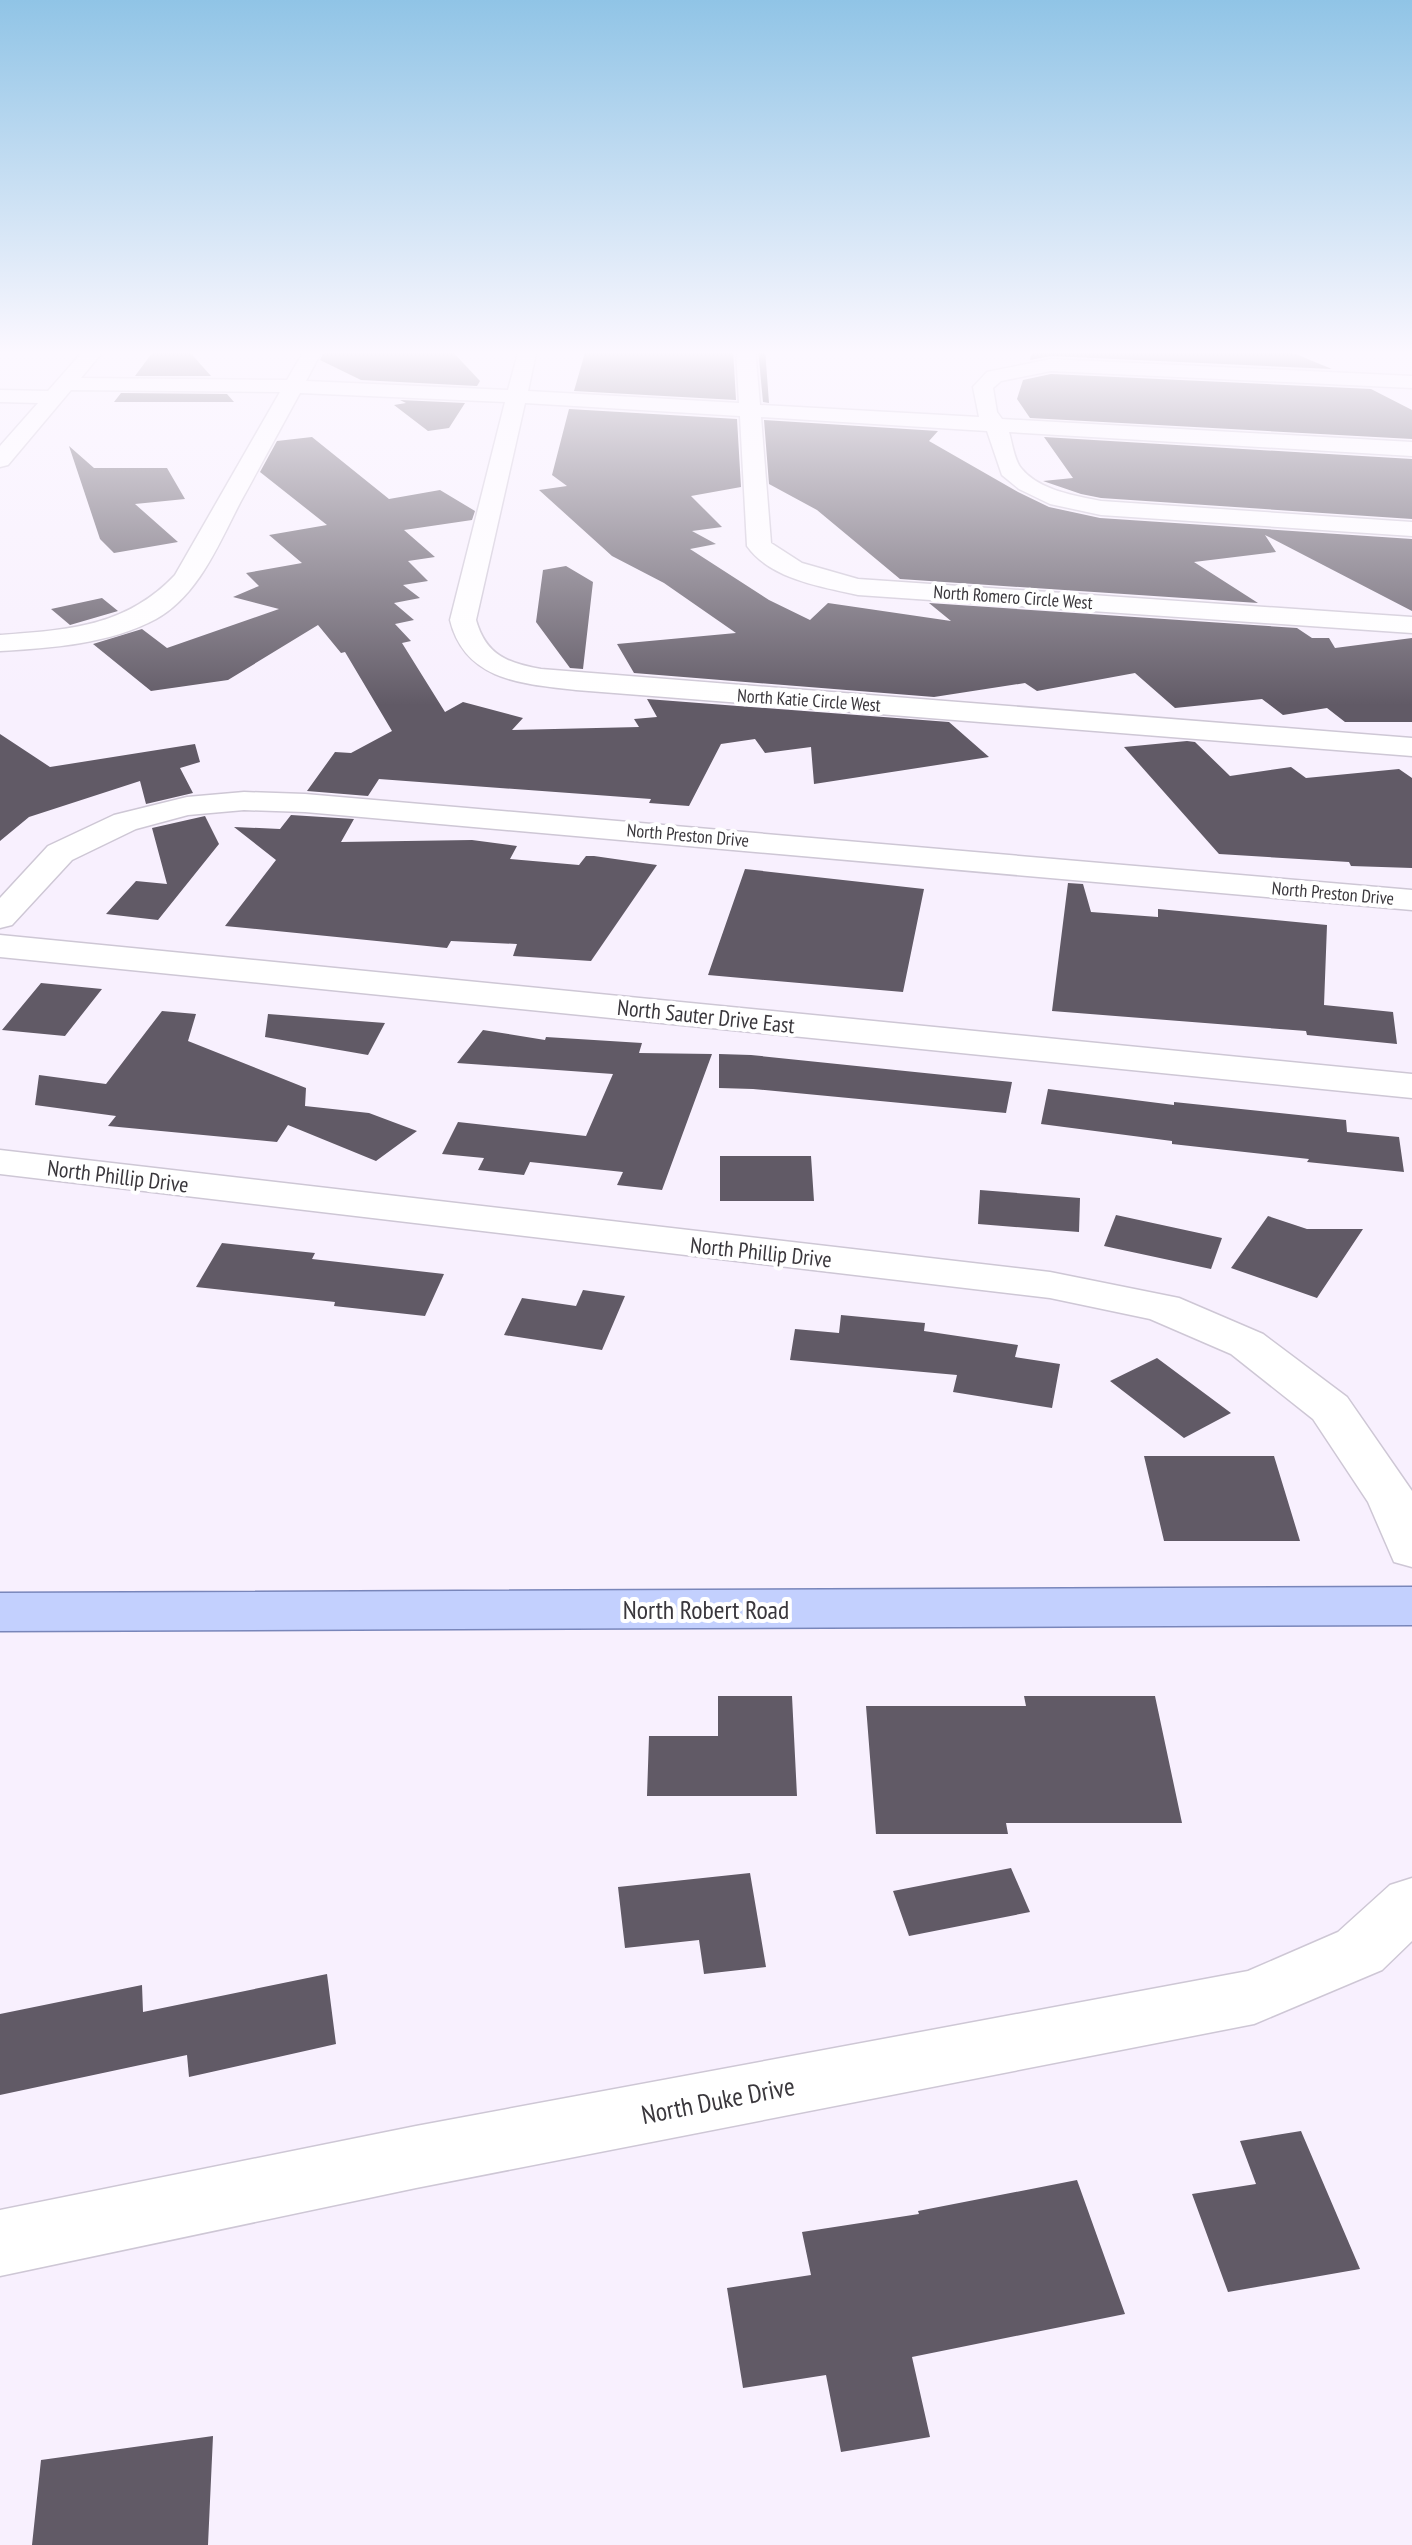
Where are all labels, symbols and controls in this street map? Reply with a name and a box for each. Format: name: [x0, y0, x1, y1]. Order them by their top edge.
street label: North Romero Circle West: [933, 580, 1093, 614]
street label: North Katie Circle West: [736, 684, 882, 716]
street label: North Preston Drive: [626, 818, 750, 852]
street label: North Preston Drive: [1271, 876, 1395, 910]
street label: North Sauter Drive East: [616, 993, 796, 1039]
street label: North Phillip Drive: [46, 1153, 190, 1199]
street label: North Phillip Drive: [689, 1231, 833, 1273]
street label: North Robert Road: [623, 1593, 789, 1626]
street label: North Duke Drive: [639, 2069, 797, 2131]

